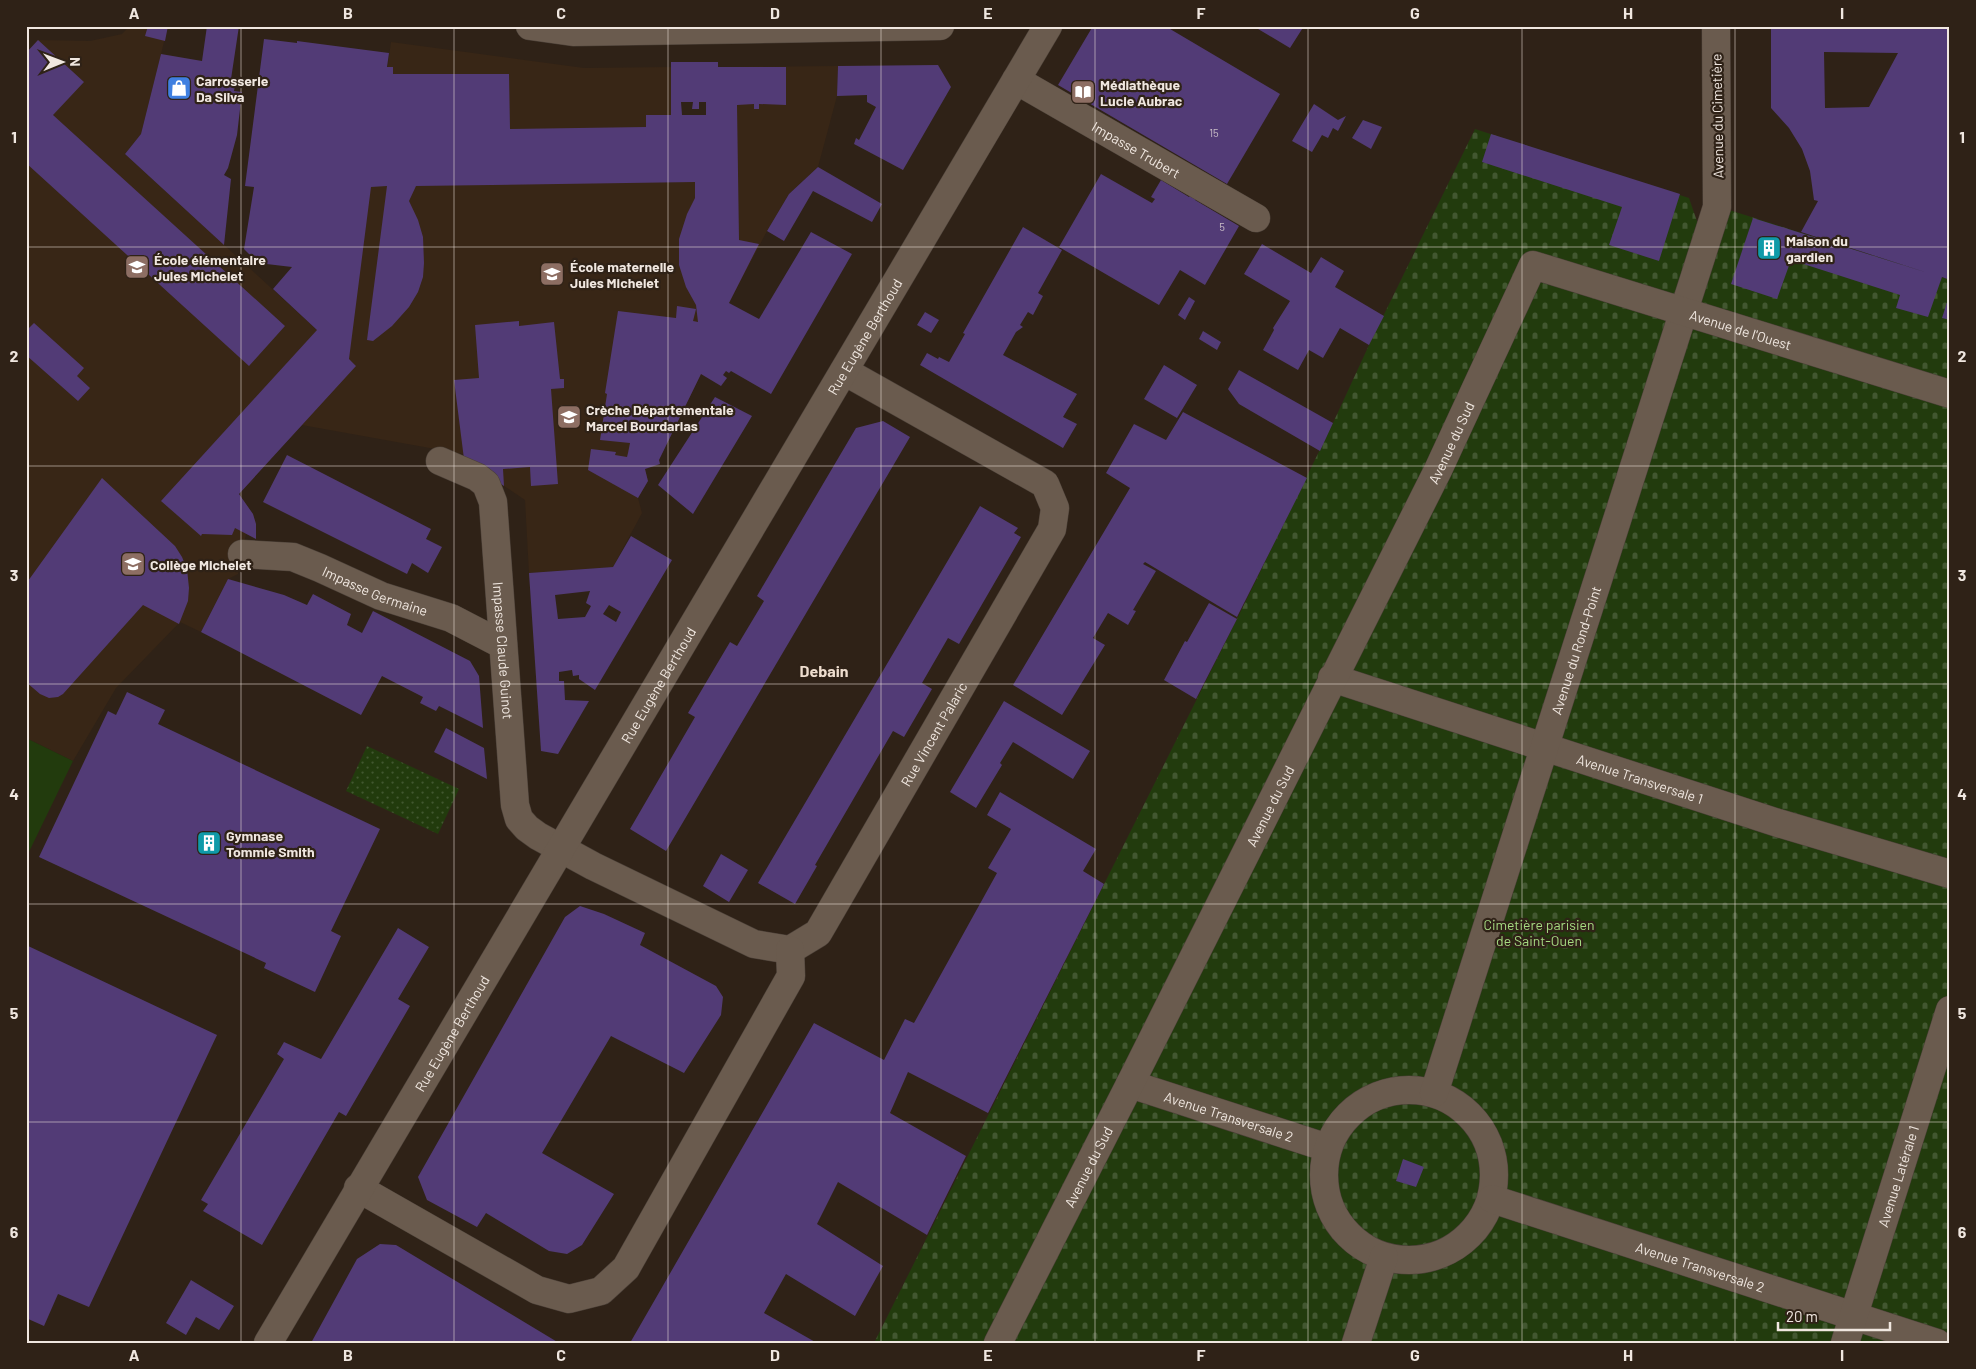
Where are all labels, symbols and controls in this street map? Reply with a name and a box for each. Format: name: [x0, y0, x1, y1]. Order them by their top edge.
text: A: [129, 3, 140, 22]
text: B: [343, 3, 353, 22]
text: C: [556, 3, 566, 22]
text: D: [770, 3, 780, 22]
text: E: [983, 3, 993, 22]
text: F: [1197, 3, 1206, 22]
text: G: [1410, 3, 1420, 22]
text: H: [1623, 3, 1633, 22]
text: I: [1840, 3, 1844, 22]
north arrow: [38, 38, 88, 88]
street label: Avenue du Cimetière: [1707, 53, 1727, 179]
text: N: [67, 57, 84, 67]
place label: Carrosserie Da Silva: [196, 72, 269, 105]
shop icon: Carrosserie Da Silva: [166, 75, 192, 101]
place label: Médiathèque Lucie Aubrac: [1100, 76, 1183, 109]
library icon: Médiathèque Lucie Aubrac: [1070, 79, 1096, 105]
street label: Impasse Trubert: [1089, 117, 1184, 181]
house number: 15: [1209, 126, 1219, 139]
text: 1: [11, 127, 17, 146]
text: 1: [1959, 127, 1965, 146]
house number: 5: [1219, 220, 1225, 233]
place label: Maison du gardien: [1786, 232, 1848, 265]
building icon: Maison du gardien: [1756, 235, 1782, 261]
place label: École élémentaire Jules Michelet: [154, 251, 266, 284]
school or university icon: École élémentaire Jules Michelet: [124, 254, 150, 280]
place label: École maternelle Jules Michelet: [570, 258, 675, 291]
school or university icon: École maternelle Jules Michelet: [539, 261, 565, 287]
street label: Rue Eugène Berthoud: [823, 275, 905, 397]
street label: Avenue de l'Ouest: [1688, 306, 1794, 353]
text: 2: [10, 346, 19, 365]
text: 2: [1958, 346, 1967, 365]
street label: Avenue du Sud: [1424, 399, 1477, 486]
place label: Crèche Départementale Marcel Bourdarias: [586, 401, 734, 434]
school or university icon: Crèche Départementale Marcel Bourdarias: [556, 404, 582, 430]
school or university icon: Collège Michelet: [120, 551, 146, 577]
place label: Collège Michelet: [150, 556, 252, 573]
street label: Impasse Germaine: [320, 562, 430, 619]
text: 3: [10, 565, 18, 584]
text: 3: [1958, 565, 1966, 584]
street label: Impasse Claude Guinot: [490, 581, 517, 720]
street label: Avenue du Rond-Point: [1547, 584, 1604, 716]
street label: Rue Eugène Berthoud: [617, 624, 699, 746]
district label: Debain: [800, 661, 848, 680]
street label: Rue Vincent Palaric: [897, 679, 970, 789]
street label: Avenue Transversale 1: [1575, 750, 1705, 807]
street label: Avenue du Sud: [1242, 762, 1297, 849]
text: 4: [9, 784, 19, 803]
text: 4: [1957, 784, 1967, 803]
place label: Gymnase Tommie Smith: [226, 827, 315, 860]
building icon: Gymnase Tommie Smith: [196, 830, 222, 856]
park label: Cimetière parisien de Saint-Ouen: [1483, 916, 1595, 949]
street label: Rue Eugène Berthoud: [411, 972, 492, 1094]
text: 5: [10, 1003, 19, 1022]
text: 5: [1958, 1003, 1967, 1022]
street label: Avenue Transversale 2: [1162, 1087, 1296, 1145]
street label: Avenue du Sud: [1060, 1123, 1116, 1210]
street label: Avenue Latérale 1: [1874, 1123, 1922, 1229]
text: 6: [10, 1222, 19, 1241]
text: 6: [1958, 1222, 1967, 1241]
street label: Avenue Transversale 2: [1634, 1238, 1767, 1295]
scale bar: [1778, 1299, 1891, 1331]
text: 20 m: [1786, 1307, 1818, 1325]
text: A: [129, 1345, 140, 1364]
text: B: [343, 1345, 353, 1364]
text: C: [556, 1345, 566, 1364]
text: D: [770, 1345, 780, 1364]
text: E: [983, 1345, 993, 1364]
text: F: [1197, 1345, 1206, 1364]
text: G: [1410, 1345, 1420, 1364]
text: H: [1623, 1345, 1633, 1364]
text: I: [1840, 1345, 1844, 1364]

